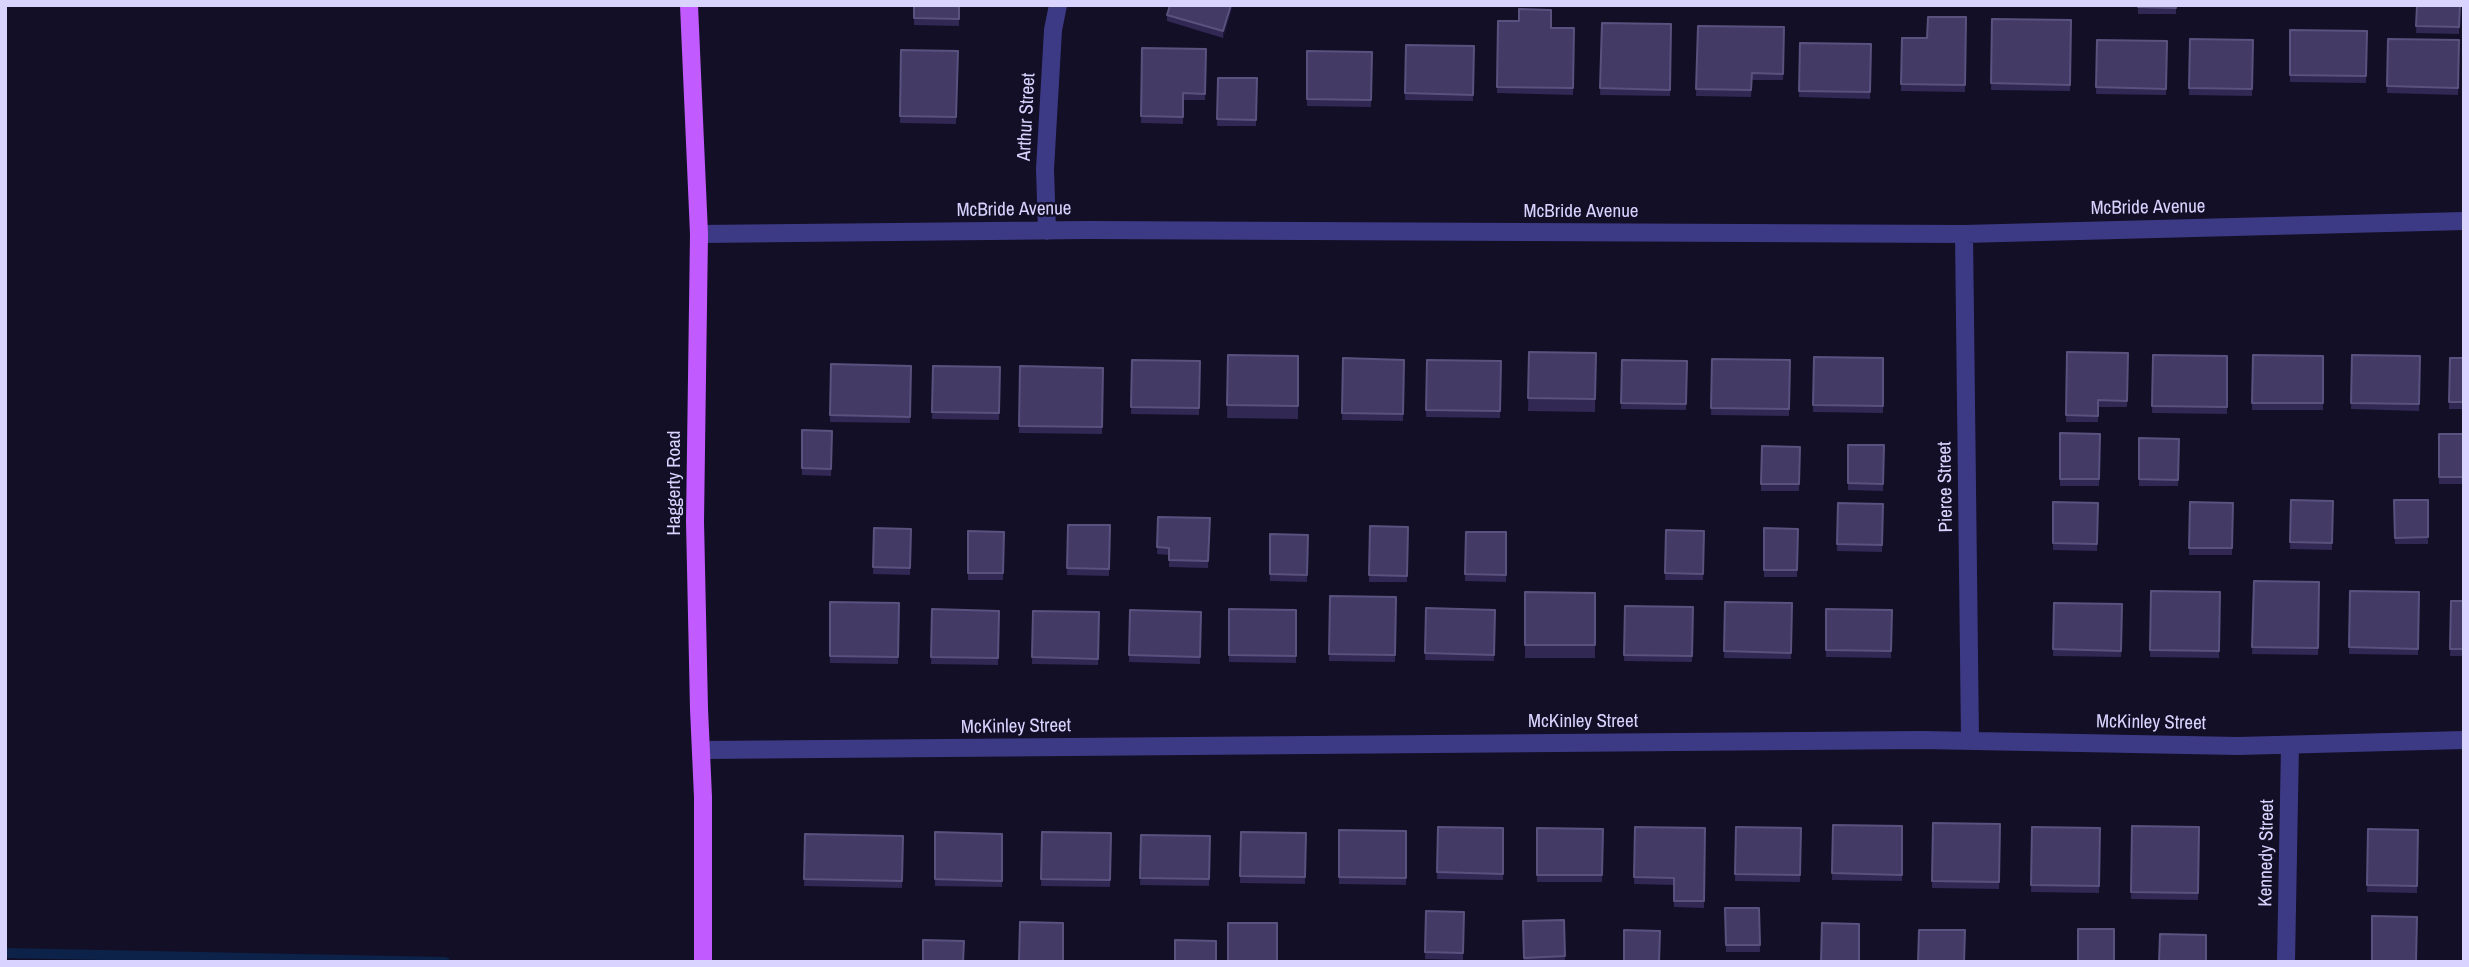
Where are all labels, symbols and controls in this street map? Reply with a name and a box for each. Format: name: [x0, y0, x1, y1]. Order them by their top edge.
street label: Arthur Street: [1013, 72, 1041, 162]
street label: McBride Avenue: [2090, 196, 2206, 220]
street label: McBride Avenue: [956, 198, 1072, 222]
street label: McBride Avenue: [1524, 201, 1638, 223]
street label: Haggerty Road: [664, 431, 686, 535]
street label: Pierce Street: [1934, 441, 1958, 533]
street label: McKinley Street: [1528, 711, 1638, 733]
street label: McKinley Street: [2096, 711, 2206, 735]
street label: McKinley Street: [961, 715, 1071, 739]
street label: Kennedy Street: [2255, 799, 2279, 907]

